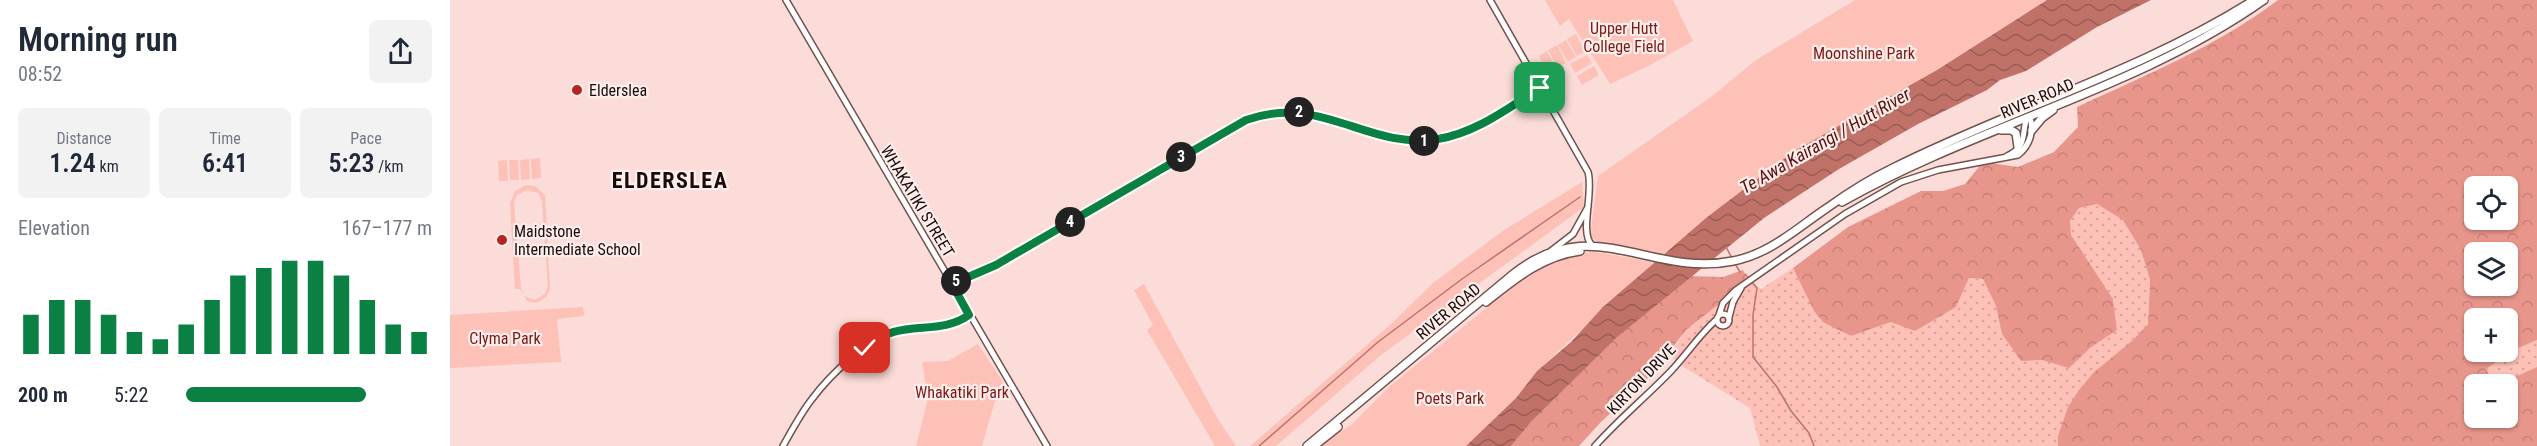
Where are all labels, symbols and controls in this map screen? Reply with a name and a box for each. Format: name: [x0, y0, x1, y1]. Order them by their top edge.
park label: Upper Hutt College Field: [1583, 19, 1665, 56]
text: Morning run: [18, 20, 178, 59]
button: share: [369, 20, 432, 83]
park label: Moonshine Park: [1813, 44, 1916, 63]
text: 08:52: [18, 62, 62, 86]
pin: [1514, 62, 1565, 113]
icon: arrive: [1523, 71, 1556, 104]
street label: RIVER ROAD: [1998, 74, 2077, 122]
place label: Elderslea: [589, 81, 647, 100]
marker: Elderslea: [570, 83, 584, 97]
water label: Te Awa Kairangi / Hutt River: [1736, 83, 1914, 198]
pin: 2: [1284, 97, 1314, 127]
text: 2: [1295, 102, 1303, 121]
pin: 1: [1409, 126, 1439, 156]
text: Distance: [56, 129, 112, 148]
text: Time: [209, 129, 241, 148]
text: Pace: [350, 129, 382, 148]
text: 1: [1420, 131, 1428, 150]
street label: WHAKATIKI STREET: [877, 142, 958, 260]
pin: 3: [1166, 142, 1196, 172]
text: 3: [1177, 147, 1185, 166]
text: 1.24: [49, 148, 96, 178]
text: 6:41: [202, 148, 248, 178]
text: 5:23: [329, 148, 375, 178]
text: km: [96, 157, 119, 176]
text: /km: [375, 157, 403, 176]
district label: ELDERSLEA: [612, 168, 728, 193]
map controls: [2464, 176, 2518, 428]
button: locate: [2464, 176, 2518, 230]
pin: 4: [1055, 207, 1085, 237]
text: 4: [1066, 212, 1074, 231]
text: Elevation: [18, 216, 90, 240]
text: 167–177 m: [342, 216, 432, 240]
place label: Maidstone Intermediate School: [514, 222, 641, 259]
marker: Maidstone Intermediate School: [495, 233, 509, 247]
button: layers: [2464, 242, 2518, 296]
pin: 5: [941, 266, 971, 296]
text: 5: [952, 271, 960, 290]
street label: RIVER ROAD: [1412, 279, 1484, 344]
button: +: [2464, 308, 2518, 362]
pin: [839, 322, 890, 373]
park label: Clyma Park: [469, 329, 541, 348]
icon: check: [848, 331, 881, 364]
street label: KIRTON DRIVE: [1603, 340, 1680, 418]
button: −: [2464, 374, 2518, 428]
text: 200 m: [18, 383, 68, 407]
text: 5:22: [114, 383, 148, 407]
park label: Whakatiki Park: [915, 383, 1010, 402]
park label: Poets Park: [1416, 389, 1485, 408]

